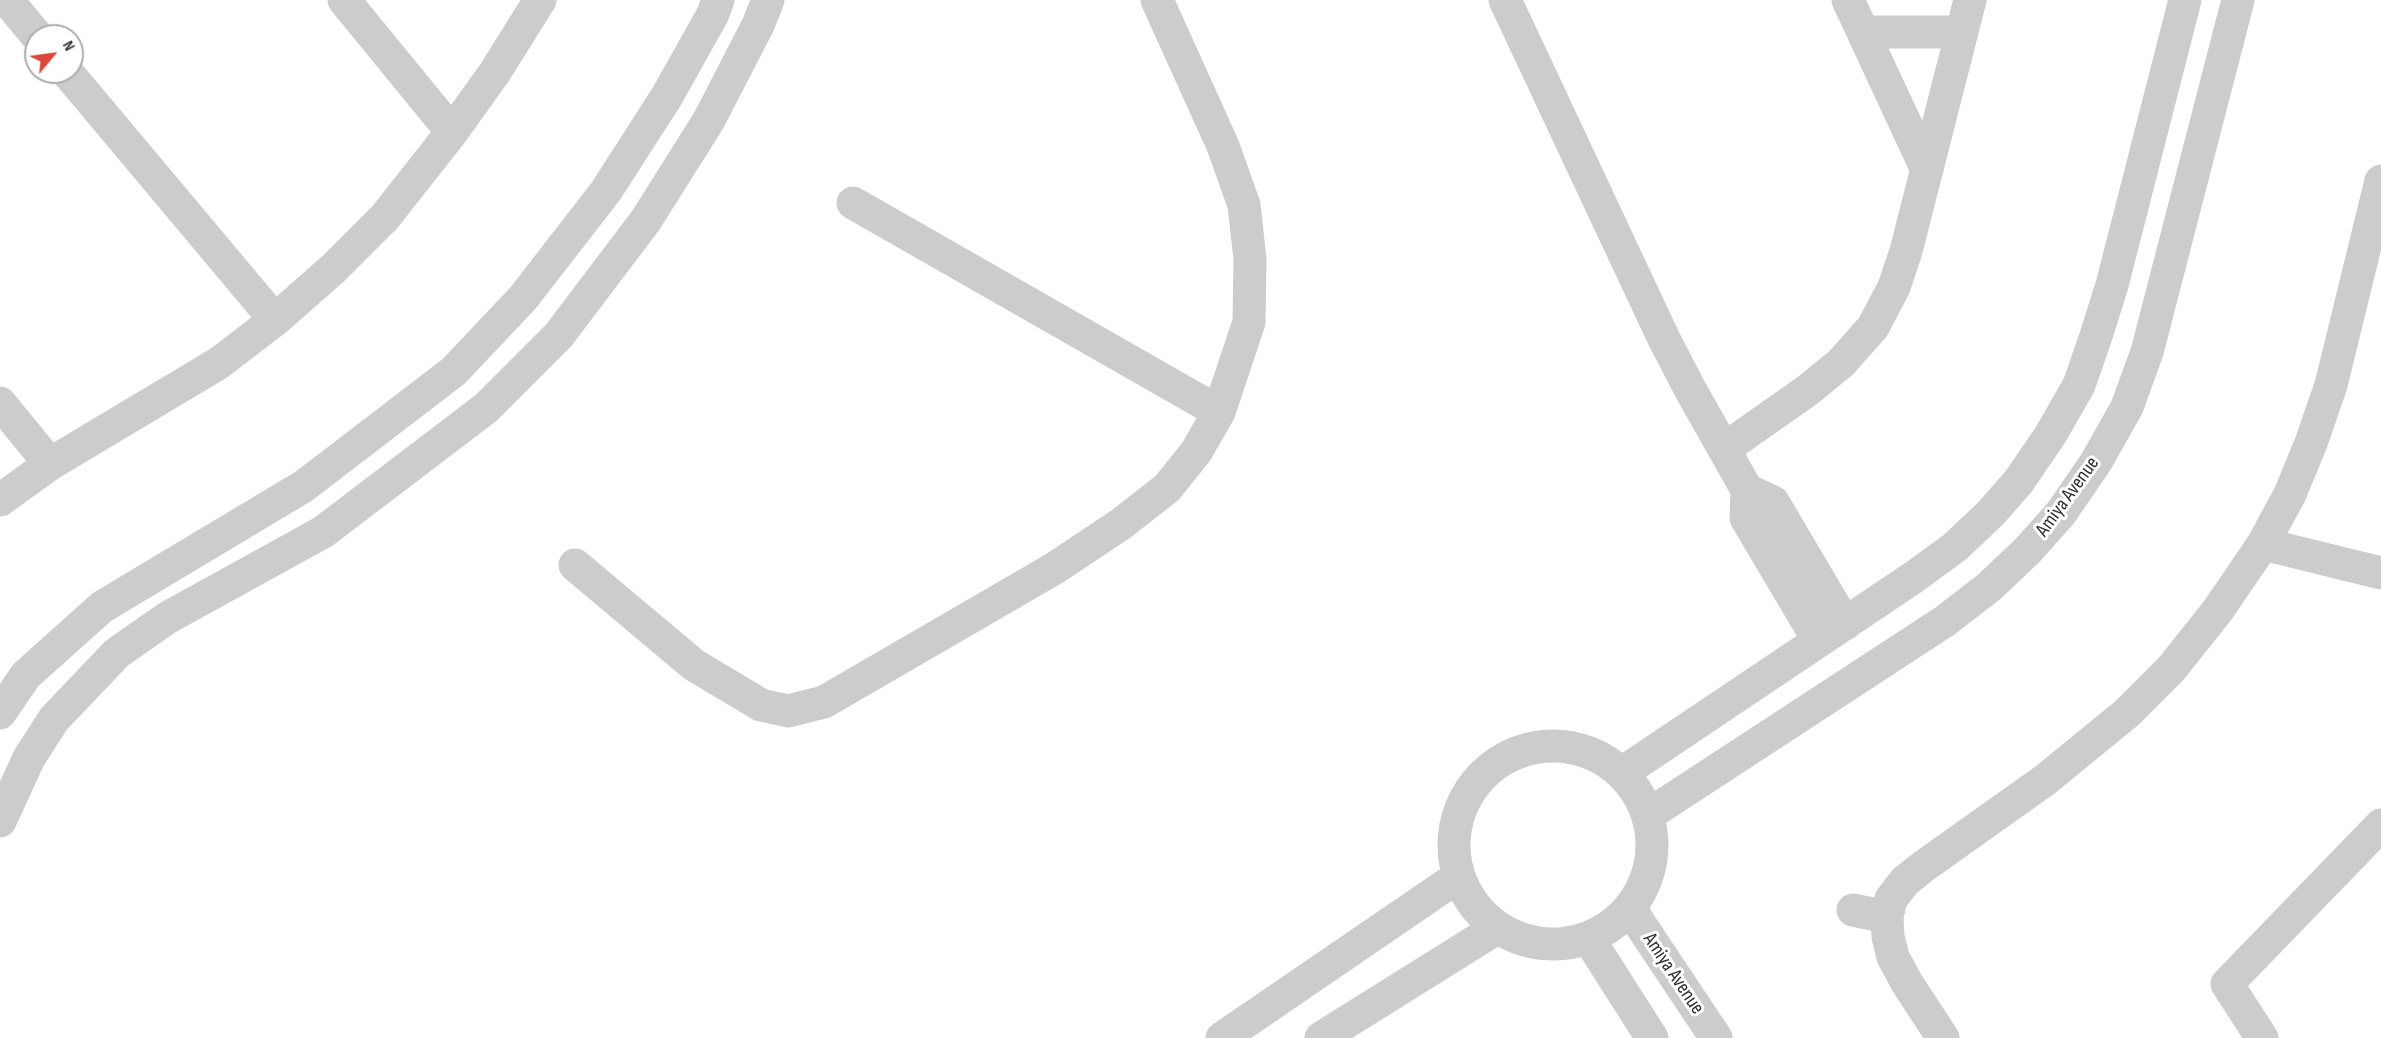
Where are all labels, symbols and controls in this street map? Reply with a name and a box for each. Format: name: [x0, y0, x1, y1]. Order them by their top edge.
north arrow: [24, 24, 84, 84]
text: N: [58, 38, 79, 54]
street label: Amiya Avenue: [2031, 452, 2105, 542]
street label: Amiya Avenue: [1637, 929, 1709, 1019]

